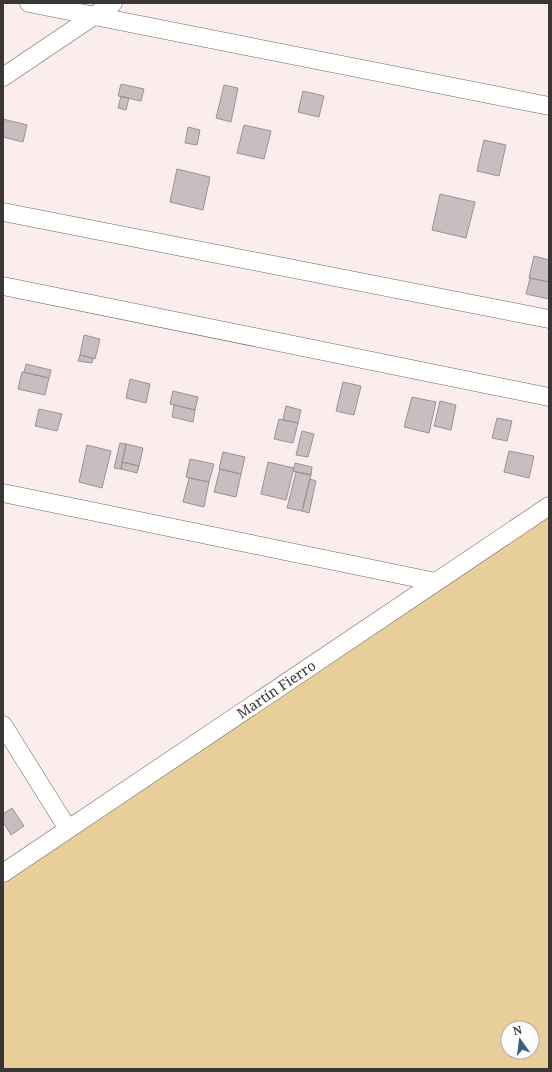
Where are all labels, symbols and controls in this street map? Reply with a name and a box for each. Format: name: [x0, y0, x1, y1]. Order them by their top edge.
street label: Martín Fierro: [233, 656, 319, 722]
north arrow: [500, 1020, 540, 1060]
text: N: [511, 1021, 524, 1038]

